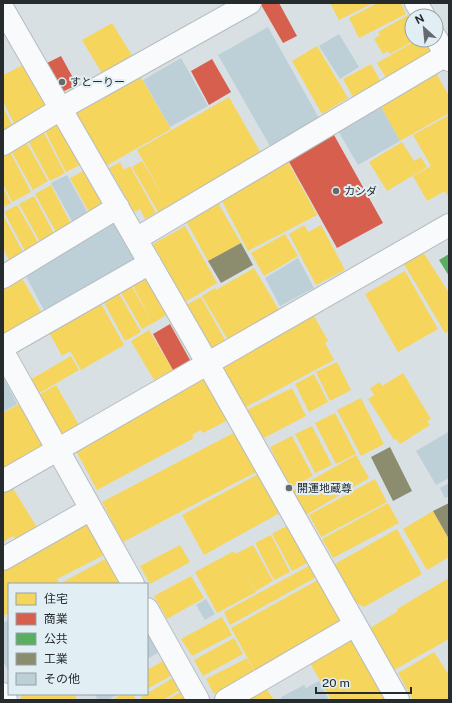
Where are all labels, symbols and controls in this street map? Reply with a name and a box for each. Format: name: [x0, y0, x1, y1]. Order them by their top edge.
north arrow: [404, 8, 444, 48]
text: N: [413, 12, 426, 26]
place label: すとーりー: [70, 76, 125, 88]
marker: すとーりー: [57, 77, 67, 87]
place label: カンダ: [344, 185, 377, 197]
marker: カンダ: [331, 186, 341, 196]
place label: 開運地蔵尊: [297, 482, 352, 494]
marker: 開運地蔵尊: [284, 483, 294, 493]
legend: [8, 583, 148, 695]
text: 住宅: [44, 592, 68, 606]
text: 商業: [44, 612, 68, 626]
text: 公共: [44, 632, 68, 646]
text: 工業: [44, 652, 68, 666]
scale bar: [316, 669, 411, 695]
text: その他: [44, 672, 80, 686]
text: 20 m: [322, 676, 350, 690]

